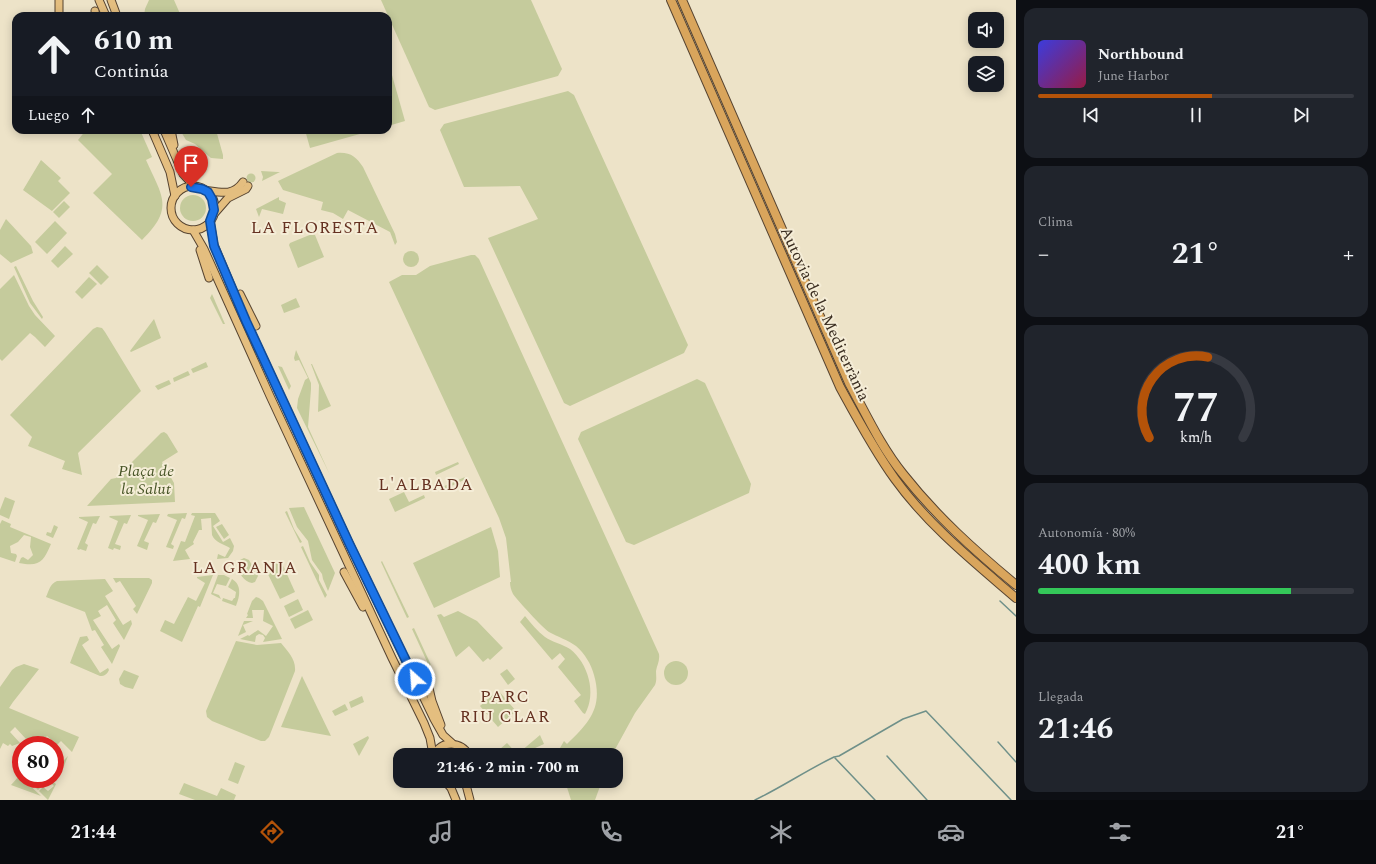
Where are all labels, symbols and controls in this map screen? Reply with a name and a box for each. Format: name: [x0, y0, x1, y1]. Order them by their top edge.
map controls: [968, 12, 1004, 92]
button: sound: [968, 12, 1004, 48]
text: 610 m: [94, 19, 173, 62]
icon: ahead: [28, 28, 80, 80]
text: Northbound: [1098, 43, 1184, 66]
button: layers: [968, 56, 1004, 92]
text: Continúa: [94, 58, 169, 85]
text: June Harbor: [1098, 66, 1169, 86]
text: Luego: [28, 104, 69, 127]
icon: ahead: [77, 104, 99, 126]
icon: previous: [1080, 104, 1102, 126]
icon: pause: [1185, 104, 1207, 126]
icon: next: [1290, 104, 1312, 126]
pin: [174, 146, 208, 187]
icon: arrive: [180, 152, 202, 174]
text: Clima: [1038, 212, 1073, 232]
district label: LA FLORESTA: [251, 215, 379, 241]
street label: Autovia de la Mediterrània: [774, 223, 876, 405]
text: 21°: [1172, 231, 1220, 277]
text: −: [1038, 238, 1049, 271]
text: +: [1343, 238, 1354, 271]
text: 77: [1173, 377, 1219, 440]
text: km/h: [1180, 427, 1212, 449]
park label: Plaça de la Salut: [118, 459, 174, 501]
district label: L'ALBADA: [378, 472, 474, 498]
text: Autonomía · 80%: [1038, 523, 1135, 543]
text: 400 km: [1038, 542, 1141, 588]
district label: LA GRANJA: [192, 555, 298, 581]
position arrow: [394, 658, 436, 700]
district label: PARC RIU CLAR: [460, 684, 550, 730]
text: Llegada: [1038, 687, 1083, 707]
text: 21:46: [1038, 706, 1113, 752]
speed limit sign: 80: [12, 736, 64, 788]
text: 21:46 · 2 min · 700 m: [437, 756, 579, 779]
icon: directions: [258, 818, 286, 846]
icon: music: [427, 818, 455, 846]
icon: phone: [597, 818, 625, 846]
icon: climate: [767, 818, 795, 846]
icon: car: [937, 818, 965, 846]
icon: filters: [1106, 818, 1134, 846]
text: 21:44: [71, 819, 116, 846]
text: 21°: [1276, 819, 1305, 846]

